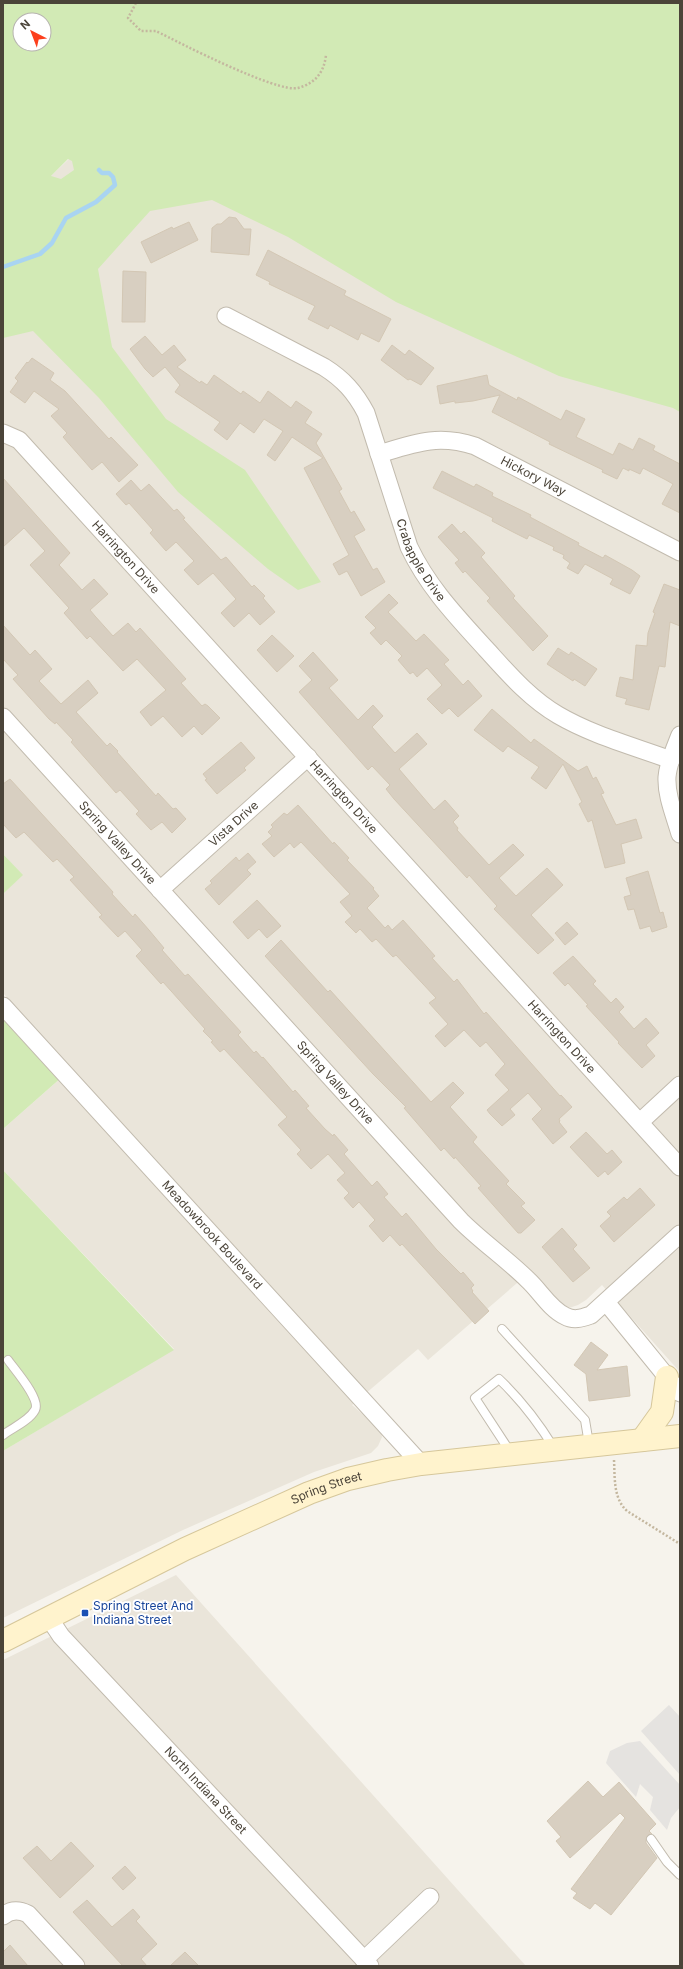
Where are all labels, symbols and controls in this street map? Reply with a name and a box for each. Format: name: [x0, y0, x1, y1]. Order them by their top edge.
north arrow: [12, 12, 52, 52]
text: N: [18, 17, 33, 33]
street label: Hickory Way: [498, 453, 569, 499]
street label: Harrington Drive: [89, 517, 163, 597]
street label: Crabapple Drive: [393, 517, 449, 604]
street label: Harrington Drive: [307, 757, 381, 836]
street label: Vista Drive: [205, 797, 261, 850]
street label: Spring Valley Drive: [76, 798, 159, 887]
street label: Harrington Drive: [525, 997, 599, 1076]
street label: Spring Valley Drive: [294, 1037, 377, 1127]
street label: Meadowbrook Boulevard: [159, 1177, 266, 1292]
street label: Spring Street: [288, 1468, 363, 1507]
place label: Spring Street And Indiana Street: [93, 1598, 193, 1627]
marker: Spring Street And Indiana Street: [80, 1608, 90, 1618]
street label: North Indiana Street: [161, 1743, 250, 1837]

